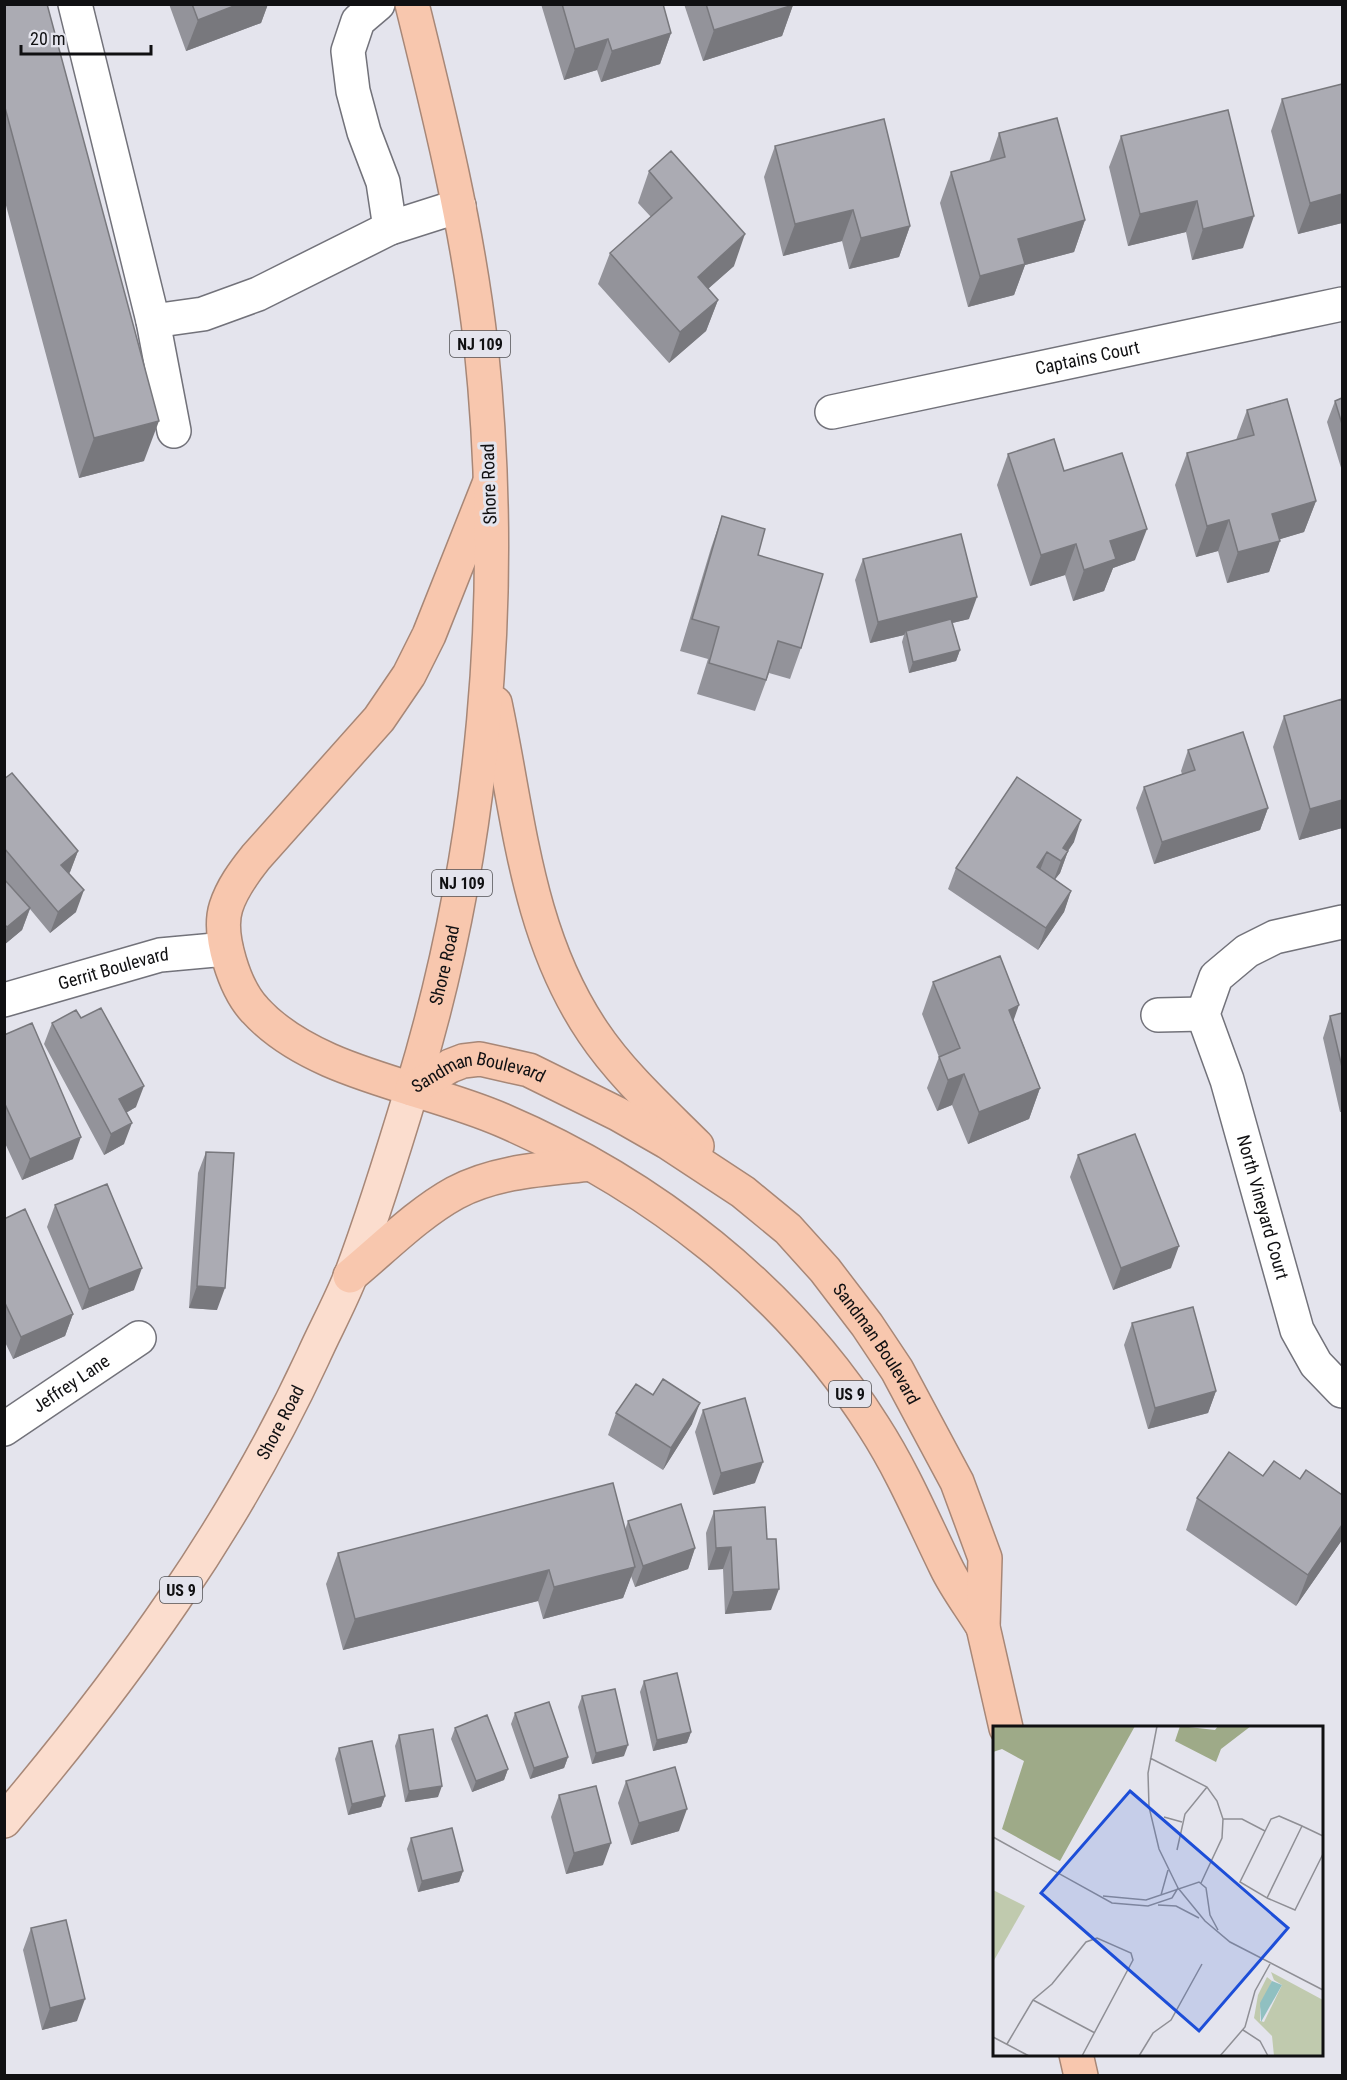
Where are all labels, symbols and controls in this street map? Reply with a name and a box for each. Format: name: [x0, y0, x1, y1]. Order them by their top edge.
scale bar: [21, 18, 152, 56]
text: 20 m: [30, 28, 65, 49]
road number: NJ 109: [450, 331, 510, 357]
street label: Captains Court: [1033, 336, 1141, 379]
street label: Shore Road: [477, 443, 500, 525]
road number: NJ 109: [432, 870, 492, 896]
street label: Shore Road: [425, 923, 463, 1007]
street label: Gerrit Boulevard: [56, 943, 170, 994]
street label: Sandman Boulevard: [408, 1048, 549, 1097]
street label: North Vineyard Court: [1233, 1132, 1293, 1282]
street label: Sandman Boulevard: [829, 1279, 924, 1408]
street label: Jeffrey Lane: [28, 1350, 113, 1417]
road number: US 9: [829, 1381, 871, 1407]
street label: Shore Road: [252, 1382, 308, 1463]
road number: US 9: [160, 1577, 202, 1603]
inset map: [993, 1726, 1323, 2056]

